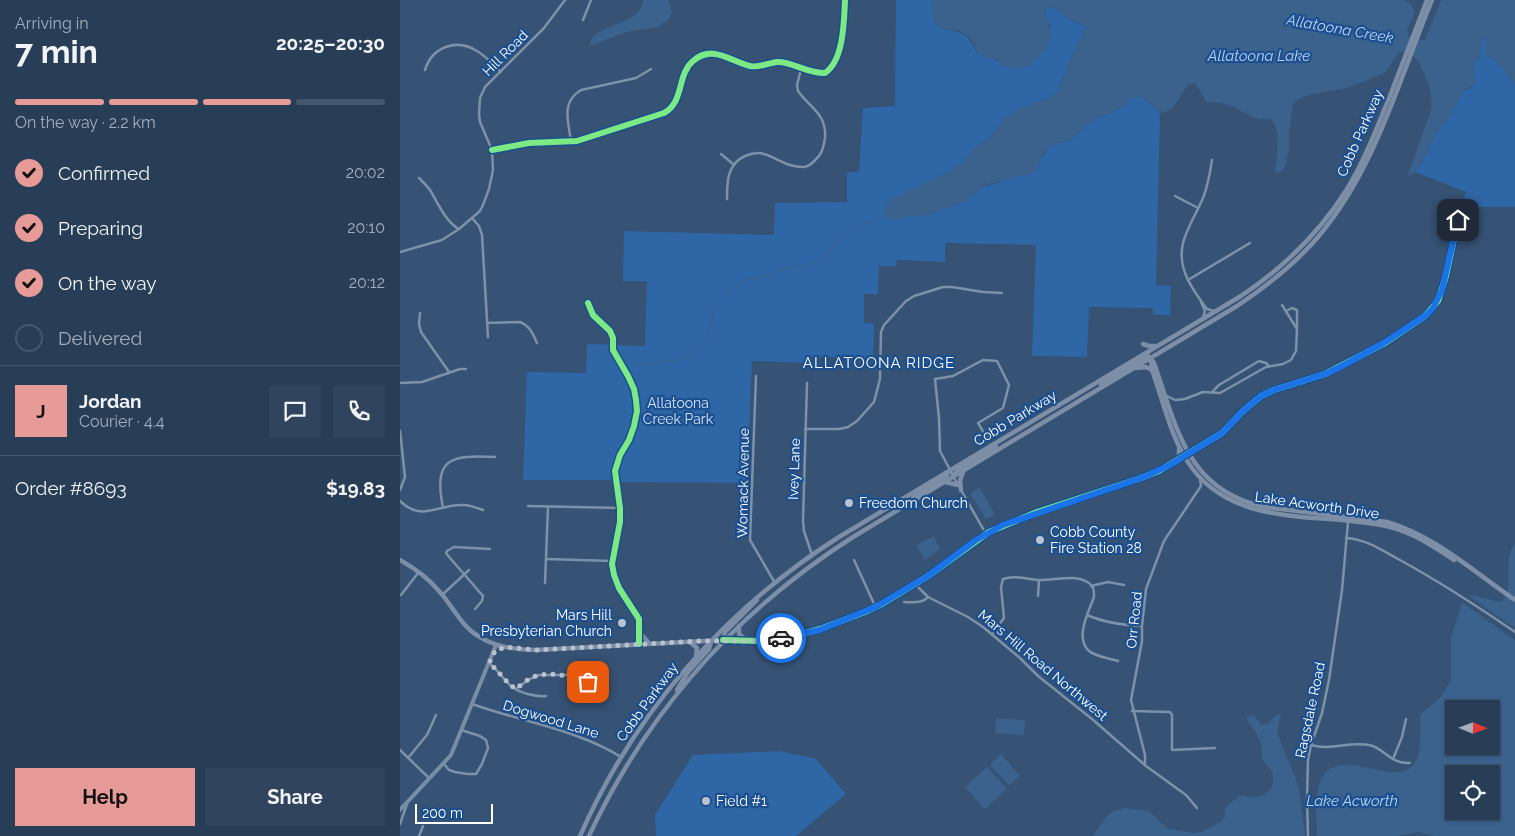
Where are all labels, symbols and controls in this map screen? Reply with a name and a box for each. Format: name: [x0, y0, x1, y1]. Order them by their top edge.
water label: Allatoona Creek: [1284, 11, 1395, 47]
text: Arriving in: [15, 14, 89, 33]
street label: Hill Road: [479, 27, 531, 79]
text: 20:25–20:30: [276, 32, 385, 54]
text: 7 min: [15, 33, 98, 70]
water label: Allatoona Lake: [1207, 47, 1310, 65]
street label: Cobb Parkway: [1334, 87, 1387, 179]
text: On the way · 2.2 km: [15, 113, 156, 132]
icon: check: [15, 159, 43, 187]
text: Confirmed: [58, 162, 150, 184]
text: 20:02: [346, 163, 385, 182]
pin: [1437, 199, 1479, 241]
icon: home: [1444, 206, 1472, 234]
icon: check: [15, 214, 43, 242]
text: Preparing: [58, 217, 143, 239]
text: 20:10: [347, 218, 385, 237]
icon: check: [15, 269, 43, 297]
text: On the way: [58, 272, 157, 294]
text: 20:12: [349, 273, 385, 292]
text: Delivered: [58, 327, 142, 349]
district label: ALLATOONA RIDGE: [803, 354, 955, 372]
button: chat: [269, 385, 321, 437]
button: phone: [333, 385, 385, 437]
street label: Cobb Parkway: [971, 387, 1060, 449]
text: Jordan: [79, 390, 142, 412]
park label: Allatoona Creek Park: [643, 395, 714, 427]
text: J: [36, 400, 46, 422]
text: Courier · 4.4: [79, 412, 164, 431]
street label: Womack Avenue: [734, 428, 752, 538]
street label: Ivey Lane: [785, 438, 803, 500]
text: Order #8693: [15, 477, 127, 499]
text: $19.83: [326, 477, 385, 499]
street label: Lake Acworth Drive: [1254, 488, 1380, 522]
place label: Freedom Church: [859, 495, 968, 511]
marker: Freedom Church: [843, 497, 855, 509]
place label: Cobb County Fire Station 28: [1050, 524, 1142, 556]
marker: Cobb County Fire Station 28: [1034, 534, 1046, 546]
street label: Orr Road: [1123, 591, 1145, 649]
street label: Mars Hill Road Northwest: [975, 606, 1111, 724]
place label: Mars Hill Presbyterian Church: [481, 607, 612, 639]
courier: [756, 613, 806, 663]
marker: Mars Hill Presbyterian Church: [616, 617, 628, 629]
icon: car: [767, 624, 795, 652]
street label: Cobb Parkway: [613, 659, 681, 745]
pin: [567, 661, 609, 703]
street label: Ragsdale Road: [1292, 661, 1328, 759]
icon: bag: [574, 668, 602, 696]
street label: Dogwood Lane: [501, 697, 601, 741]
north arrow: [1445, 700, 1500, 755]
map controls: [1445, 700, 1500, 820]
button: locate: [1445, 765, 1500, 820]
button: Help: [15, 768, 195, 826]
button: Share: [205, 768, 385, 826]
water label: Lake Acworth: [1306, 792, 1398, 810]
place label: Field #1: [716, 793, 767, 809]
marker: Field #1: [700, 795, 712, 807]
scale bar: [415, 801, 492, 824]
text: 200 m: [422, 805, 463, 821]

